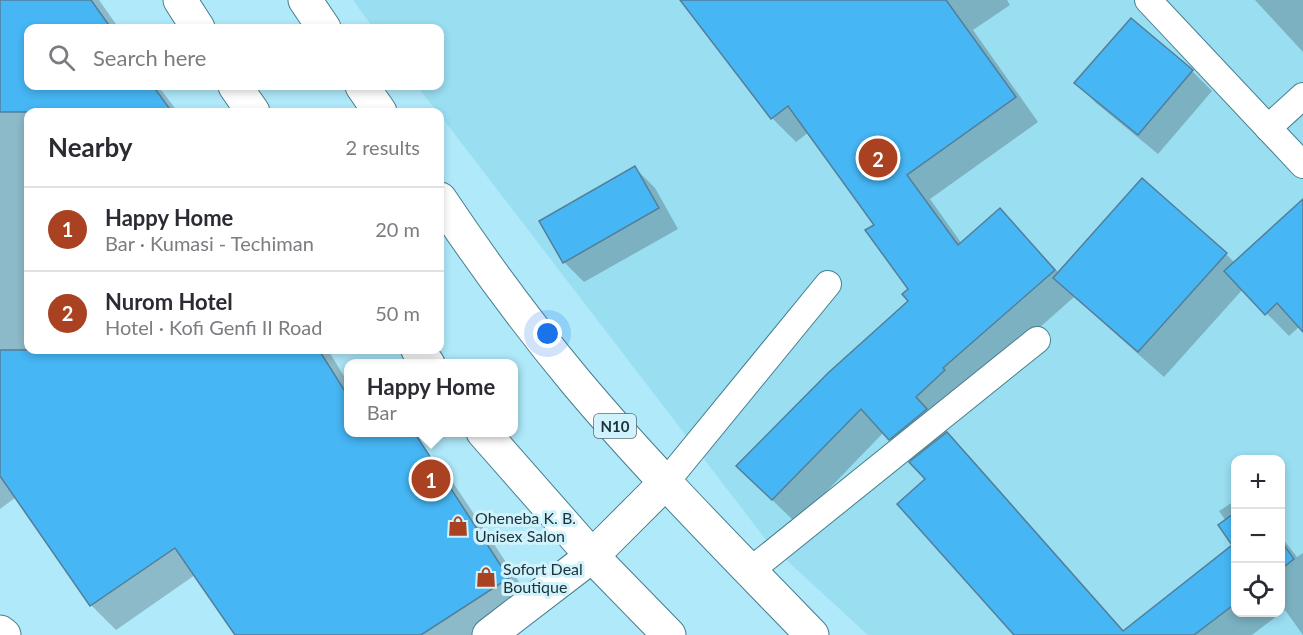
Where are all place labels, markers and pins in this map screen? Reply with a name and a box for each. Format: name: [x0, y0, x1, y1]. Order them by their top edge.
pin: 2: [858, 136, 898, 180]
pin: 1: [412, 456, 450, 502]
place label: Oheneba K. B. Unisex Salon: [475, 508, 576, 545]
shop icon: Oheneba K. B. Unisex Salon: [446, 514, 470, 538]
place label: Sofort Deal Boutique: [503, 559, 583, 596]
shop icon: Sofort Deal Boutique: [474, 565, 498, 589]

